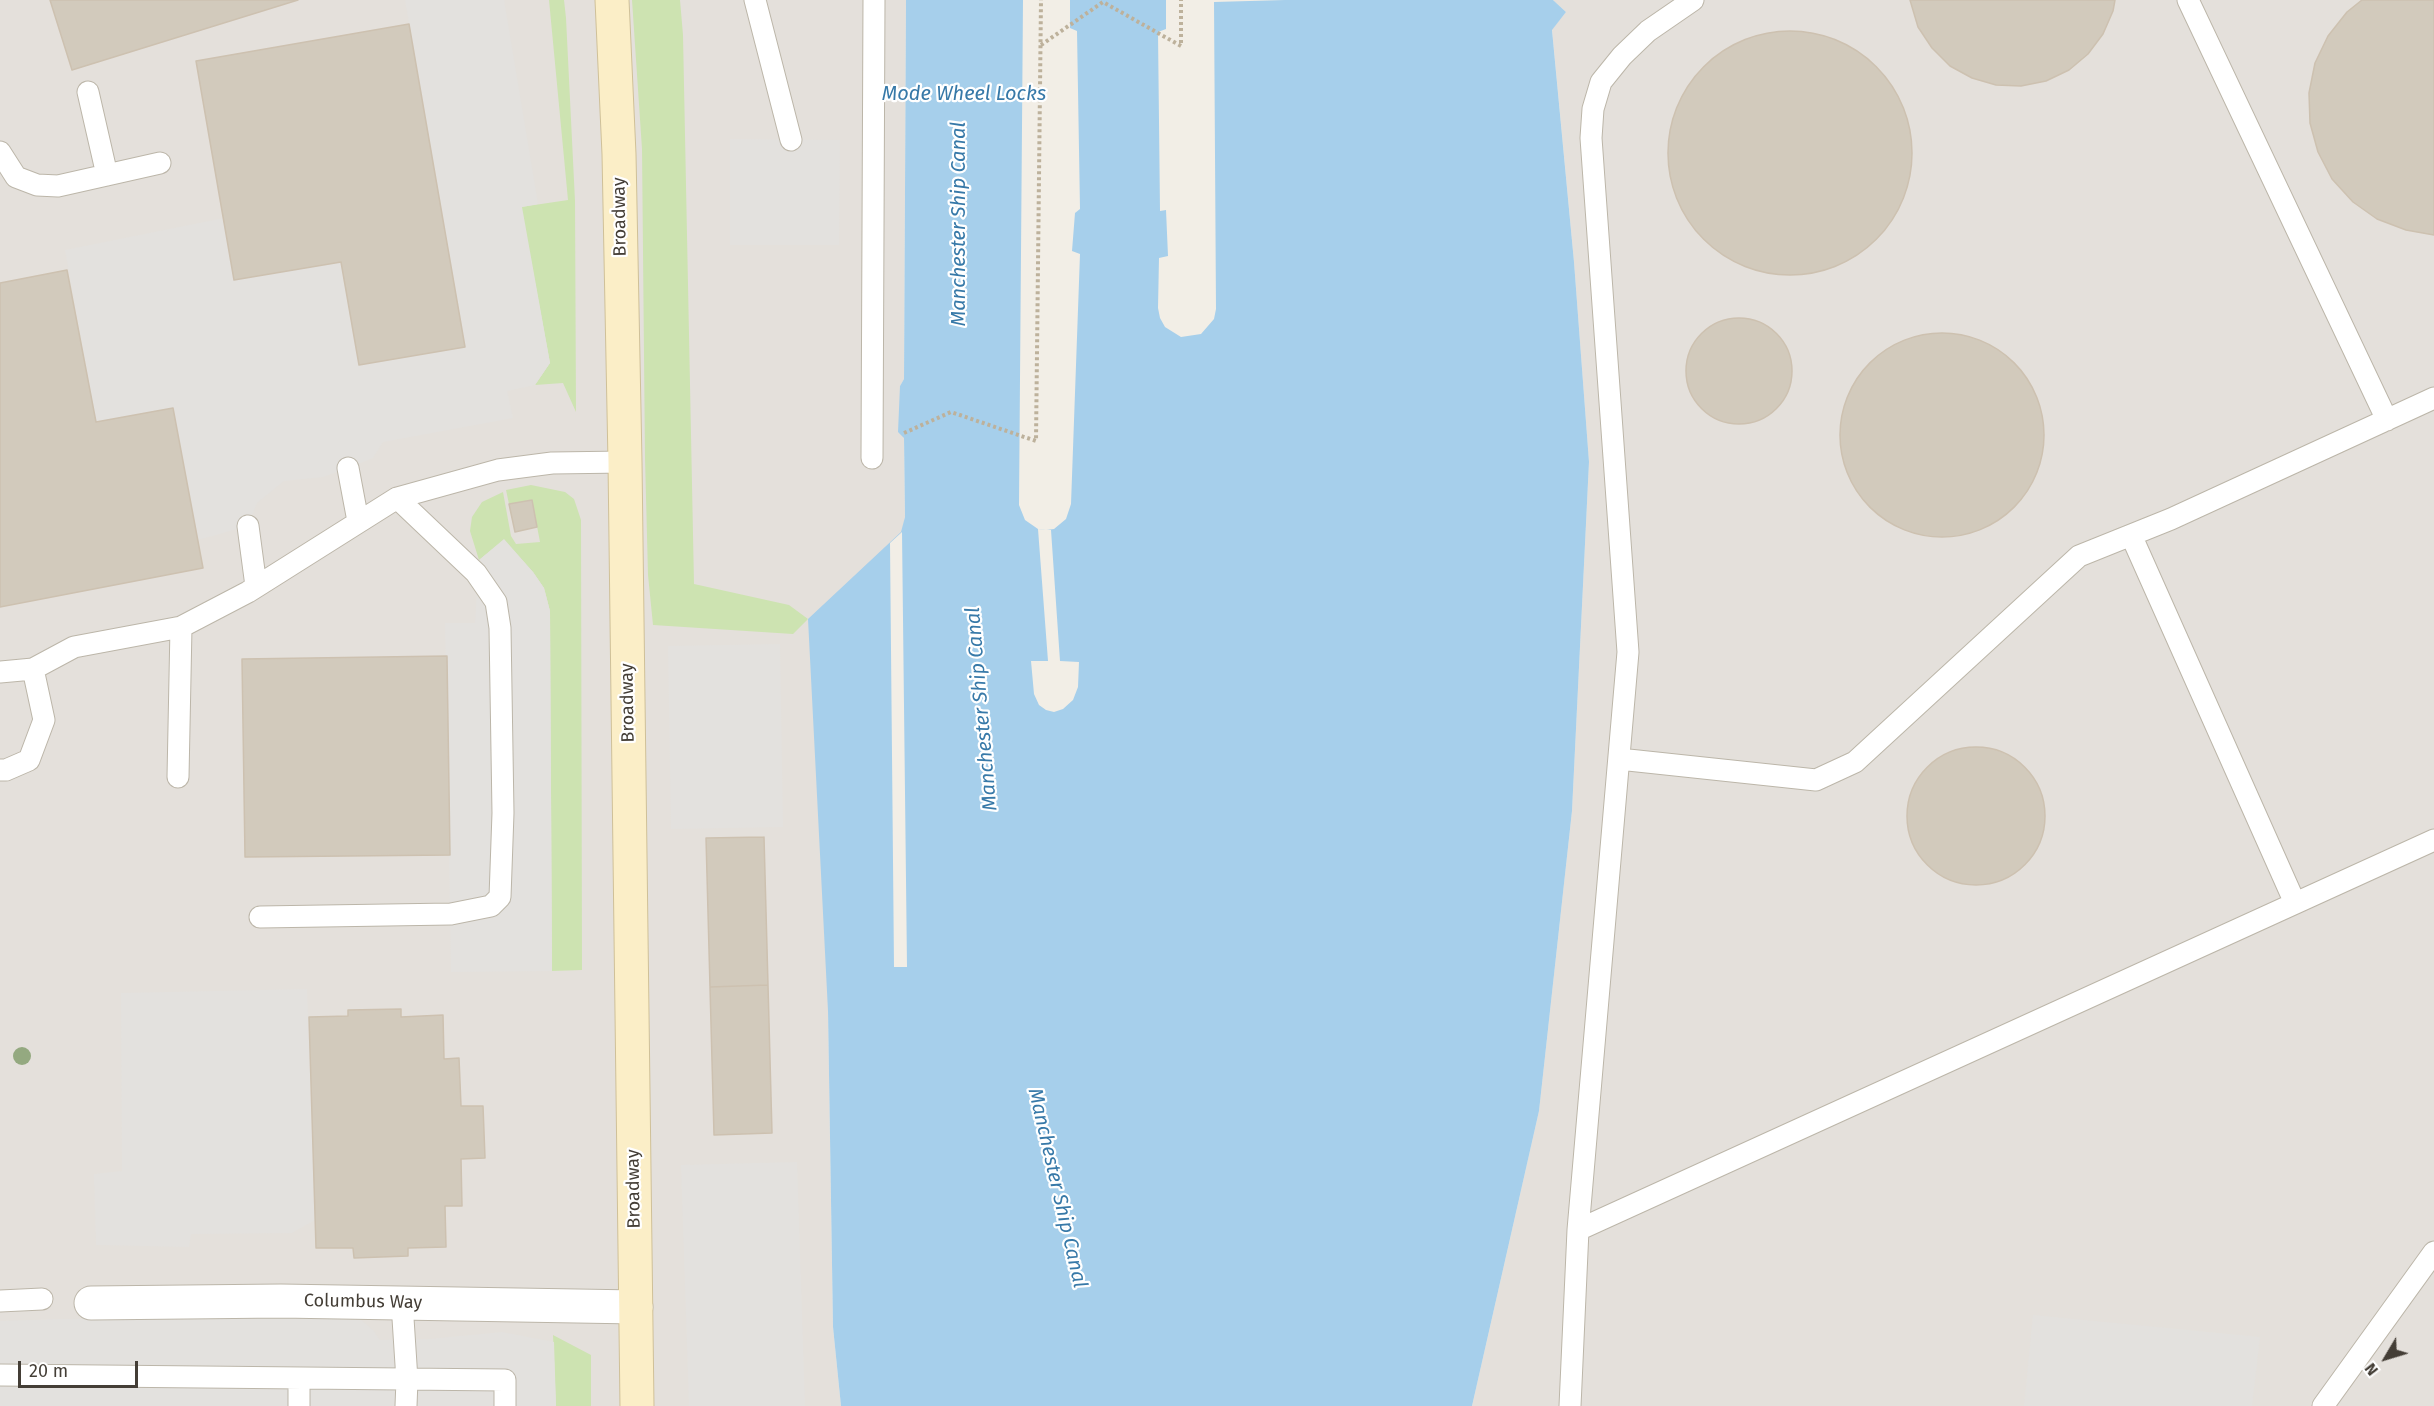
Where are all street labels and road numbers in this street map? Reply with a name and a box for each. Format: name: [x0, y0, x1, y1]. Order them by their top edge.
street label: Broadway: [609, 177, 631, 257]
street label: Broadway: [617, 663, 639, 743]
street label: Broadway: [623, 1149, 645, 1229]
street label: Columbus Way: [304, 1290, 422, 1314]

